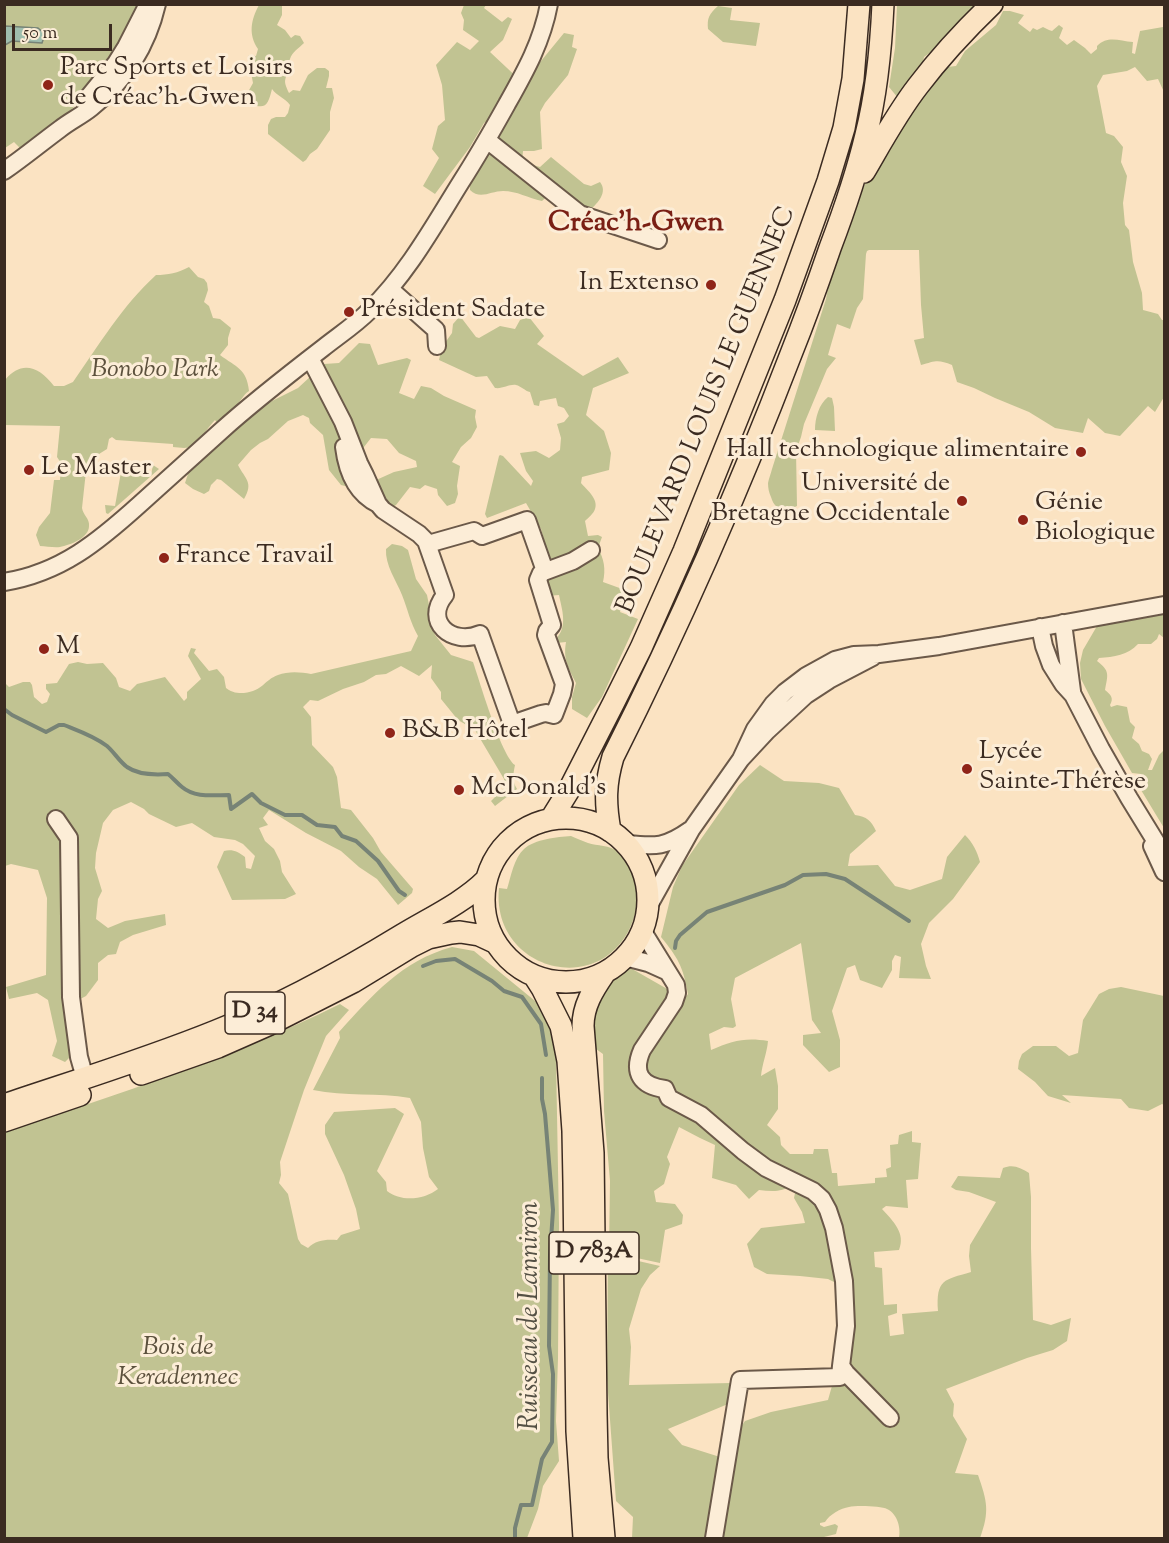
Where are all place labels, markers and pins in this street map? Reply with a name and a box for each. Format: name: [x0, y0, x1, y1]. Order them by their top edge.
place label: Parc Sports et Loisirs de Créac'h-Gwen: [60, 54, 293, 116]
marker: Parc Sports et Loisirs de Créac'h-Gwen: [41, 78, 55, 92]
place label: In Extenso: [579, 269, 699, 301]
marker: In Extenso: [704, 278, 718, 292]
place label: Président Sadate: [361, 296, 545, 328]
marker: Président Sadate: [342, 305, 356, 319]
place label: Hall technologique alimentaire: [726, 436, 1069, 468]
marker: Hall technologique alimentaire: [1074, 445, 1088, 459]
place label: Le Master: [41, 454, 151, 486]
marker: Le Master: [22, 463, 36, 477]
place label: Université de Bretagne Occidentale: [711, 470, 950, 532]
place label: Génie Biologique: [1035, 489, 1155, 550]
marker: Université de Bretagne Occidentale: [955, 494, 969, 508]
marker: Génie Biologique: [1016, 513, 1030, 527]
place label: France Travail: [176, 542, 334, 574]
marker: France Travail: [157, 551, 171, 565]
place label: M: [56, 633, 80, 665]
marker: M: [37, 642, 51, 656]
place label: B&B Hôtel: [402, 717, 528, 749]
marker: B&B Hôtel: [383, 726, 397, 740]
place label: Lycée Sainte-Thérèse: [979, 738, 1146, 800]
marker: Lycée Sainte-Thérèse: [960, 762, 974, 776]
place label: McDonald's: [471, 774, 606, 806]
marker: McDonald's: [452, 783, 466, 797]

